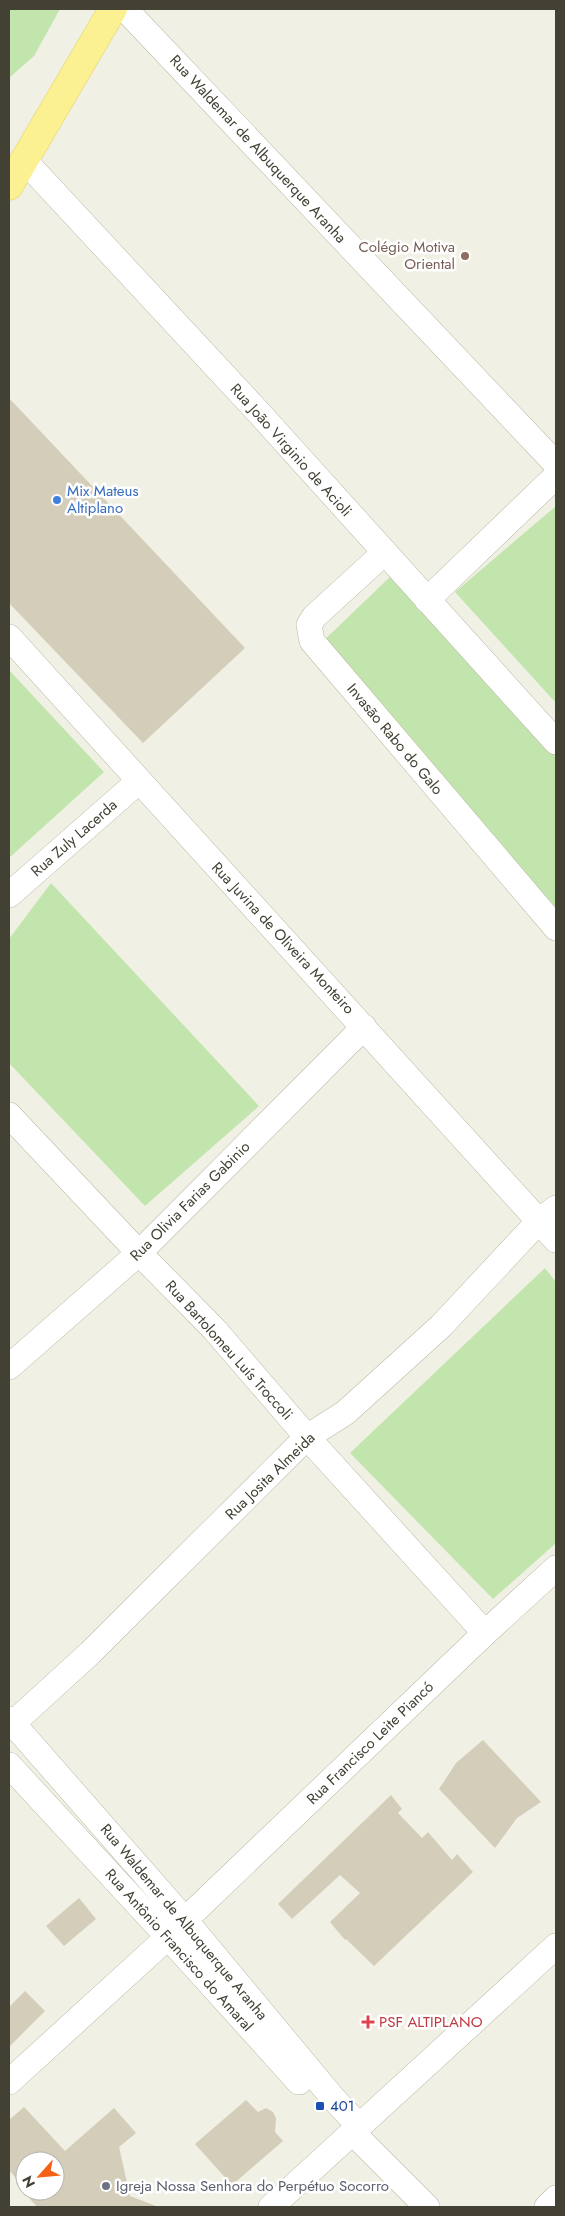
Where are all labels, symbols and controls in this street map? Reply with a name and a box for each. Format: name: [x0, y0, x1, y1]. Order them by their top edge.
street label: Rua Waldemar de Albuquerque Aranha: [165, 50, 351, 248]
place label: Colégio Motiva Oriental: [359, 236, 455, 275]
marker: Colégio Motiva Oriental: [459, 250, 471, 262]
street label: Rua João Virginio de Acioli: [225, 378, 357, 522]
place label: Mix Mateus Altiplano: [67, 480, 138, 519]
marker: Mix Mateus Altiplano: [51, 494, 63, 506]
street label: Invasão Rabo do Galo: [342, 678, 448, 800]
street label: Rua Zuly Lacerda: [26, 794, 122, 882]
street label: Rua Juvina de Oliveira Monteiro: [206, 857, 360, 1019]
street label: Rua Olivia Farias Gabinio: [125, 1136, 255, 1266]
street label: Rua Bartolomeu Luís Troccoli: [160, 1275, 298, 1425]
street label: Rua Josita Almeida: [220, 1427, 320, 1525]
street label: Rua Francisco Leite Piancó: [302, 1676, 438, 1810]
street label: Rua Waldemar de Albuquerque Aranha: [95, 1819, 273, 2025]
street label: Rua Antônio Francisco do Amaral: [100, 1864, 258, 2036]
place label: PSF ALTIPLANO: [379, 2011, 483, 2033]
marker: PSF ALTIPLANO: [361, 2015, 375, 2029]
place label: 401: [330, 2095, 355, 2117]
marker: 401: [314, 2100, 326, 2112]
north arrow: [15, 2151, 65, 2201]
text: N: [17, 2172, 40, 2191]
place label: Igreja Nossa Senhora do Perpétuo Socorro: [116, 2175, 389, 2197]
marker: Igreja Nossa Senhora do Perpétuo Socorro: [100, 2180, 112, 2192]

